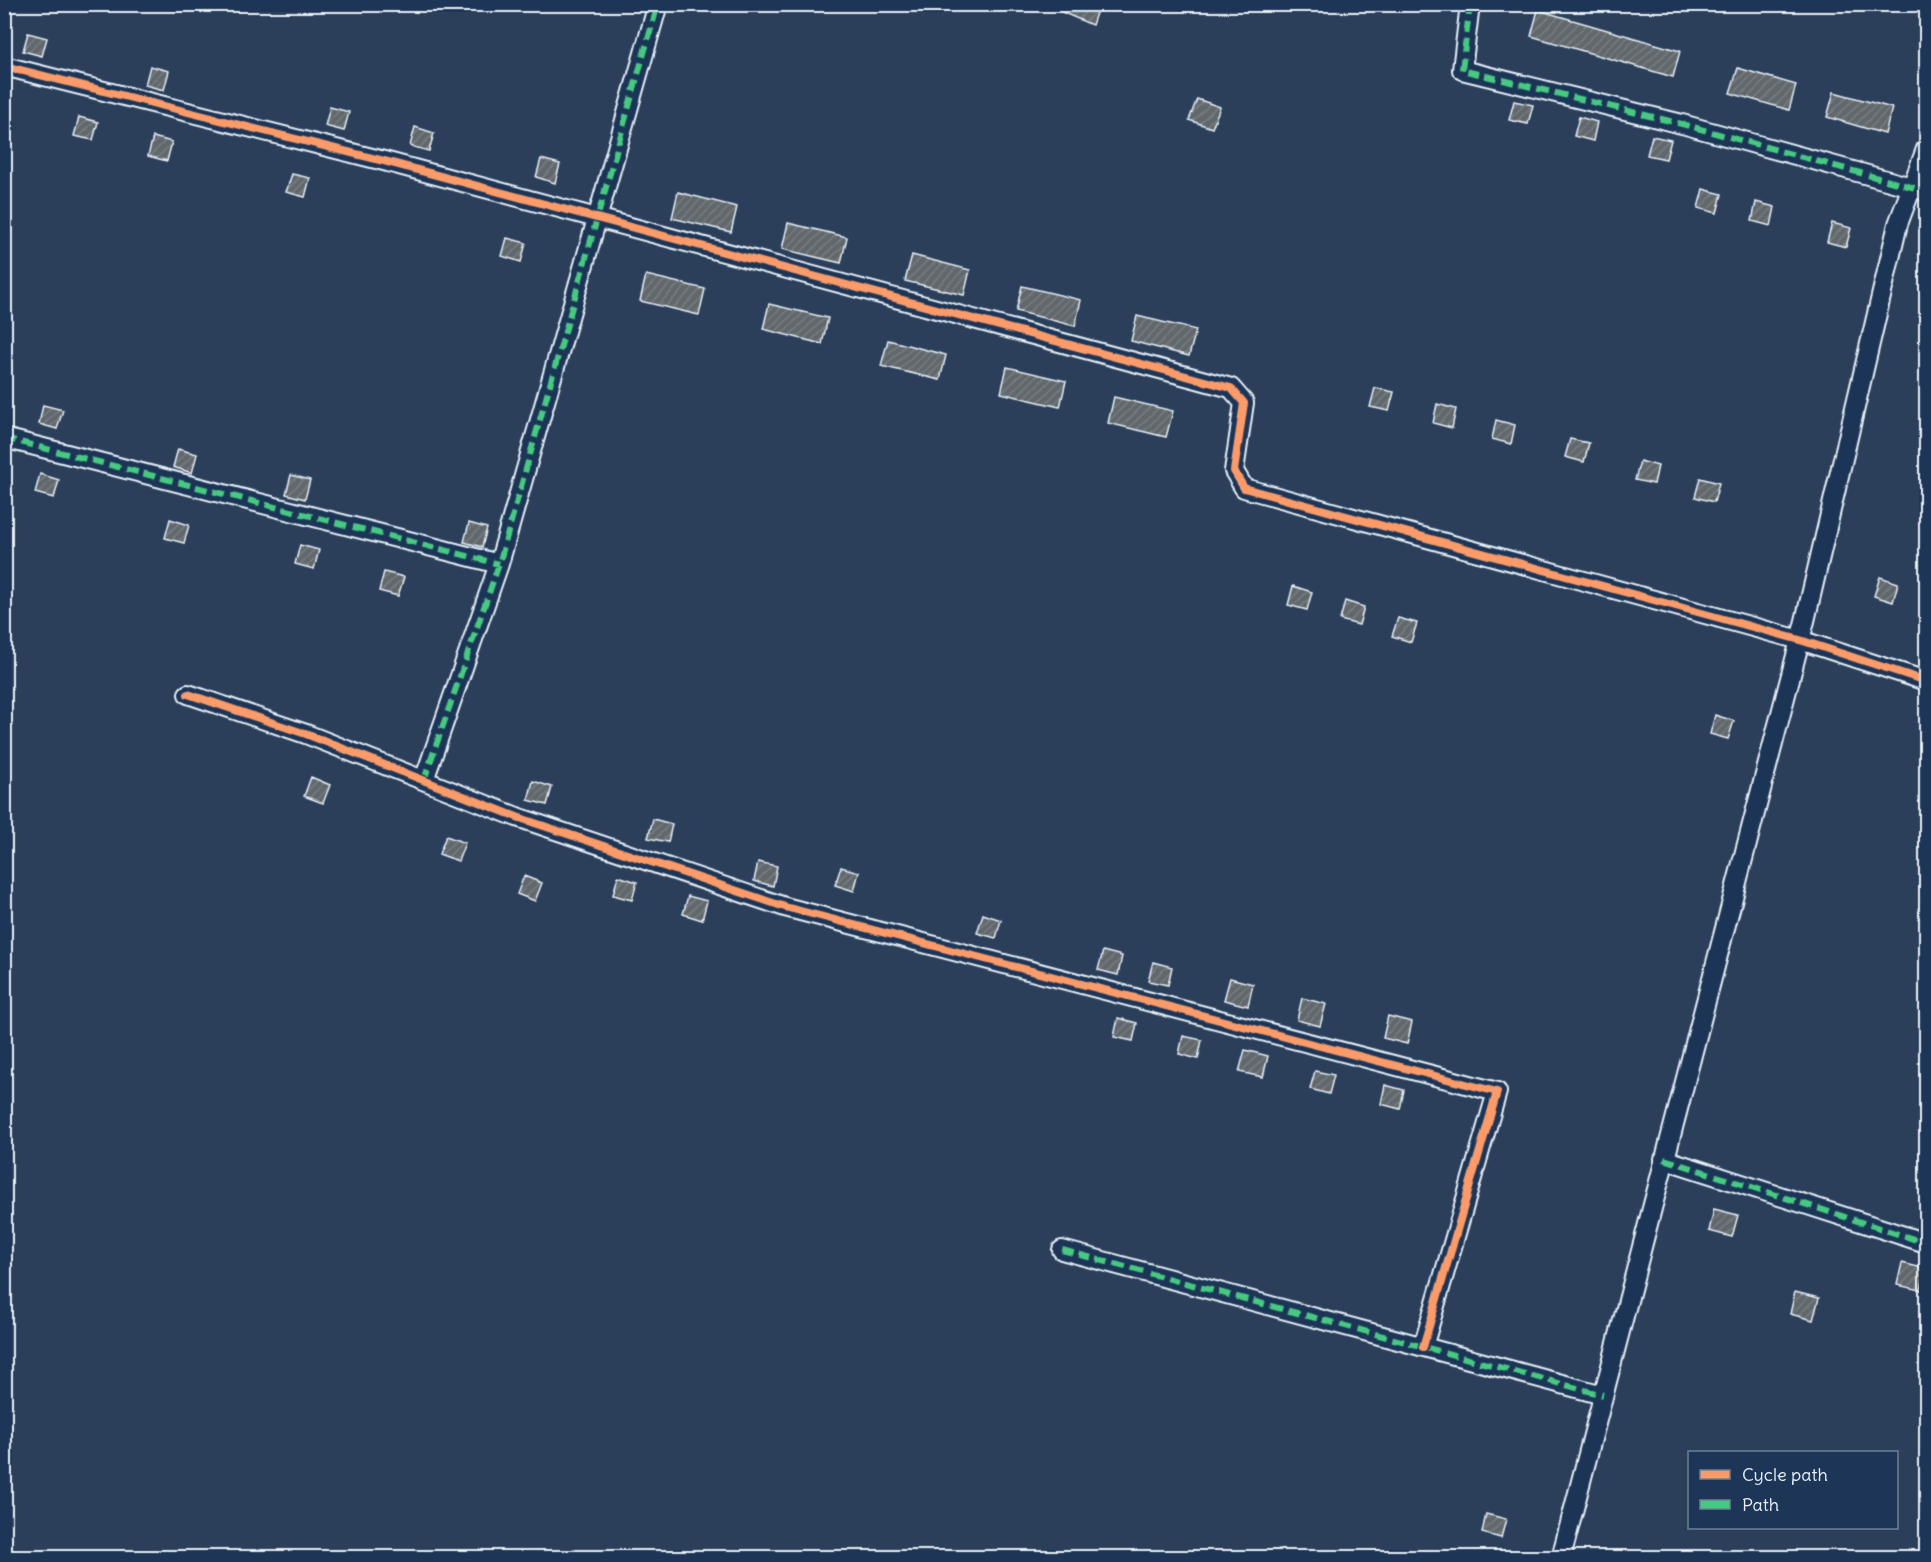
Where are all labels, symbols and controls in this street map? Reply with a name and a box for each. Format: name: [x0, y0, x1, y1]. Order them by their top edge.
legend: [1688, 1451, 1898, 1529]
text: Cycle path: [1742, 1463, 1828, 1486]
text: Path: [1742, 1493, 1779, 1516]

